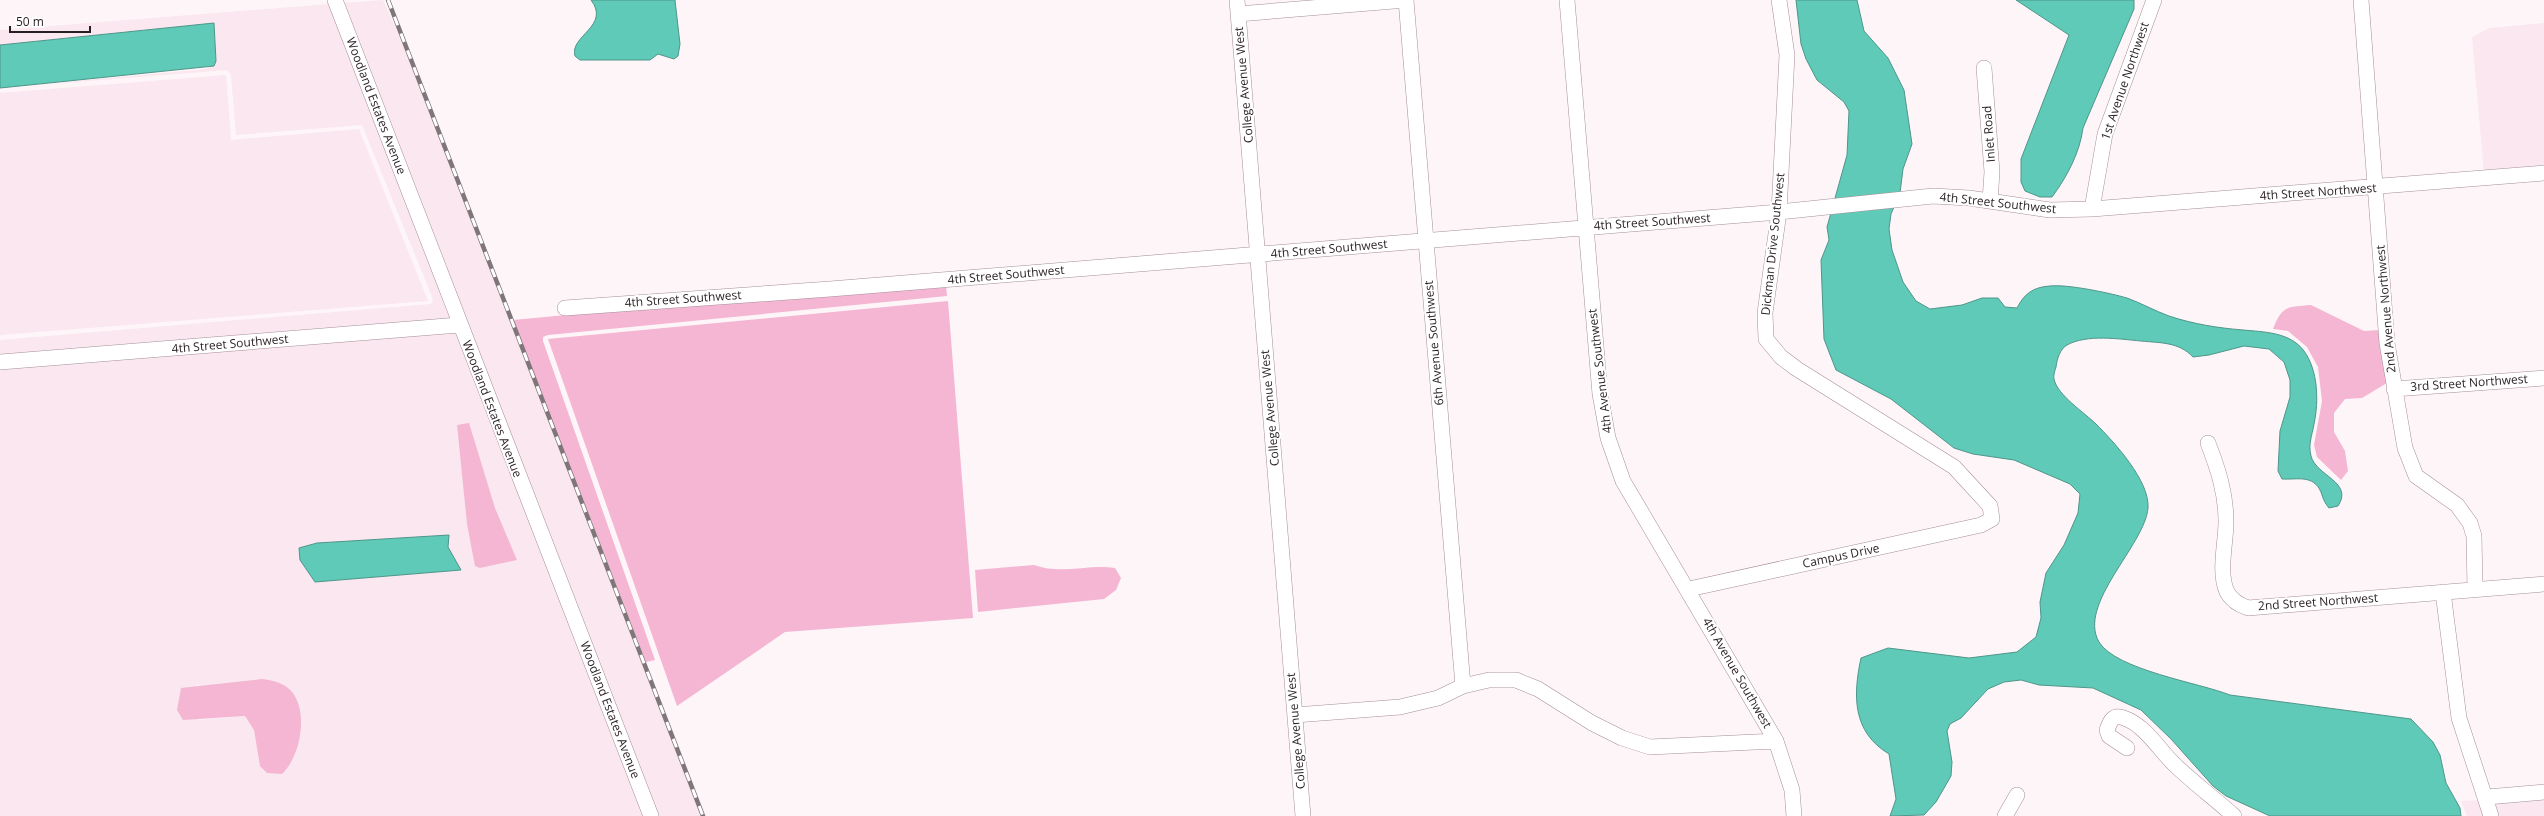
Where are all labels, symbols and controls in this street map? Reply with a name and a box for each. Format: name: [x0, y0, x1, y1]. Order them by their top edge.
scale bar: [10, 8, 90, 34]
text: 50 m: [16, 13, 44, 30]
street label: 1st Avenue Northwest: [2096, 20, 2153, 142]
street label: College Avenue West: [1230, 26, 1257, 144]
street label: Woodland Estates Avenue: [342, 35, 411, 177]
street label: Inlet Road: [1978, 105, 1999, 163]
street label: Dickman Drive Southwest: [1757, 172, 1788, 316]
street label: 4th Street Northwest: [2259, 179, 2377, 204]
street label: 4th Street Southwest: [1939, 188, 2057, 217]
street label: 4th Street Southwest: [1593, 209, 1711, 234]
street label: 4th Street Southwest: [1270, 235, 1388, 262]
street label: 2nd Avenue Northwest: [2371, 244, 2400, 374]
street label: 4th Street Southwest: [947, 261, 1065, 288]
street label: 6th Avenue Southwest: [1420, 280, 1447, 406]
street label: 4th Street Southwest: [624, 286, 742, 311]
street label: 4th Avenue Southwest: [1583, 308, 1616, 434]
street label: 4th Street Southwest: [171, 330, 289, 357]
street label: Woodland Estates Avenue: [458, 338, 527, 480]
street label: College Avenue West: [1256, 349, 1283, 467]
street label: 3rd Street Northwest: [2410, 370, 2528, 395]
street label: Campus Drive: [1801, 539, 1881, 572]
street label: 2nd Street Northwest: [2257, 589, 2378, 614]
street label: 4th Avenue Southwest: [1699, 614, 1776, 731]
street label: Woodland Estates Avenue: [576, 639, 645, 781]
street label: College Avenue West: [1282, 672, 1309, 790]

